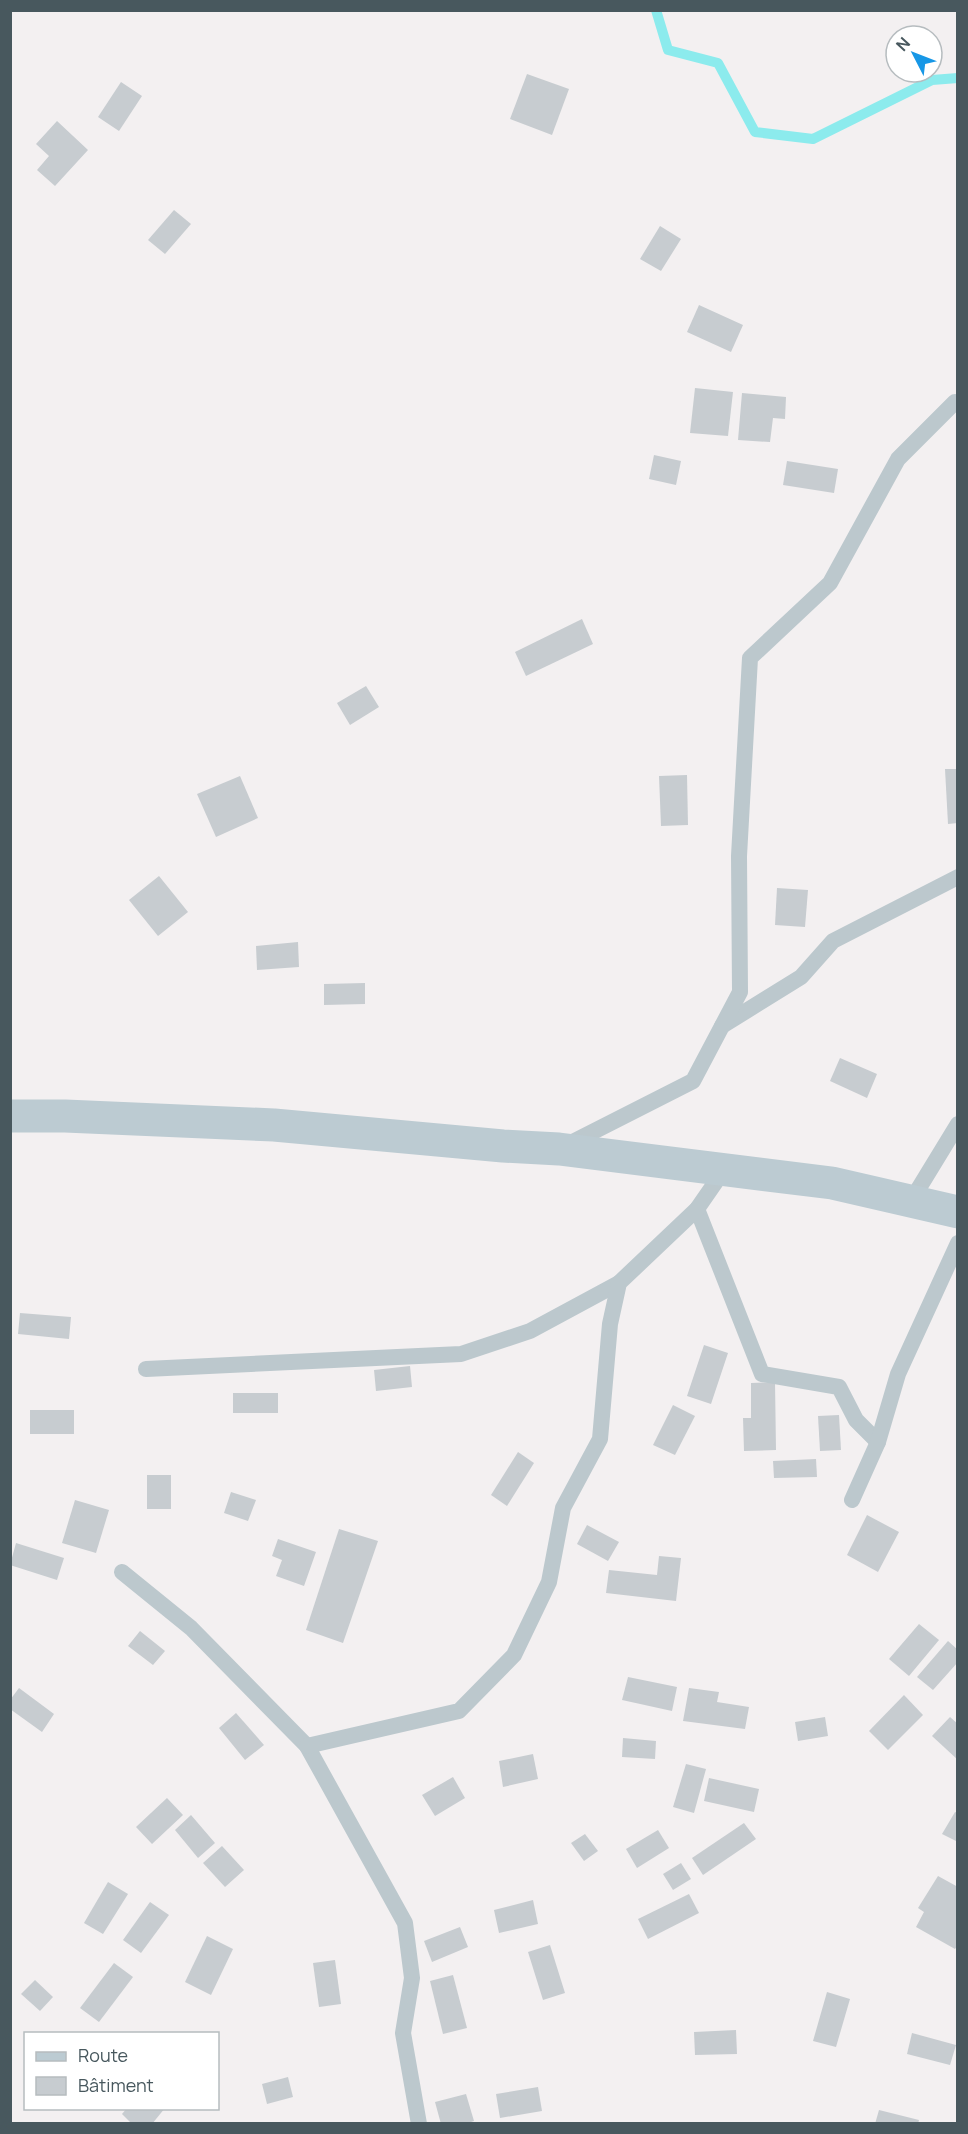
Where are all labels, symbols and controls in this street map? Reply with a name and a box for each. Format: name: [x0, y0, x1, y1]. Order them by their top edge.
north arrow: [884, 24, 944, 84]
text: N: [891, 32, 915, 56]
legend: [24, 2032, 219, 2110]
text: Route: [78, 2043, 128, 2067]
text: Bâtiment: [78, 2073, 154, 2097]

